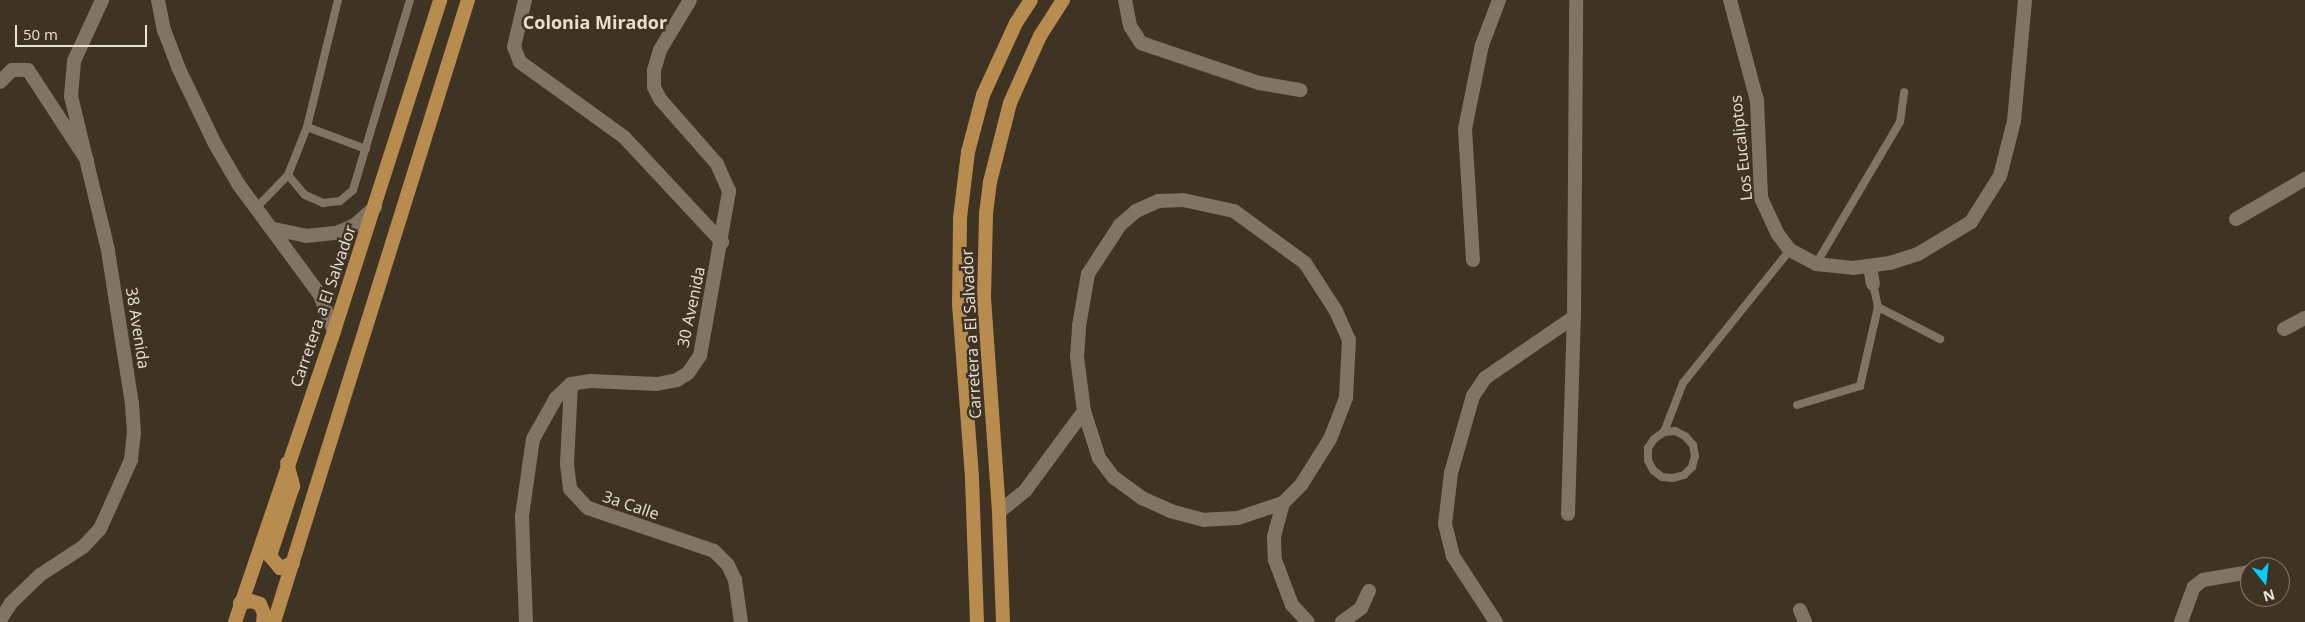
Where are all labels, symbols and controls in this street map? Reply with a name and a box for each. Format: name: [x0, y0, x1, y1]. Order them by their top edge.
district label: Colonia Mirador: [523, 11, 667, 33]
scale bar: [18, 15, 150, 47]
text: 50 m: [23, 24, 58, 44]
street label: Los Eucaliptos: [1726, 94, 1756, 202]
street label: Carretera a El Salvador: [286, 223, 360, 389]
street label: Carretera a El Salvador: [957, 249, 985, 419]
street label: 30 Avenida: [673, 265, 709, 349]
street label: 38 Avenida: [122, 286, 154, 370]
street label: 3a Calle: [600, 486, 662, 524]
north arrow: [2240, 557, 2290, 607]
text: N: [2261, 585, 2277, 607]

